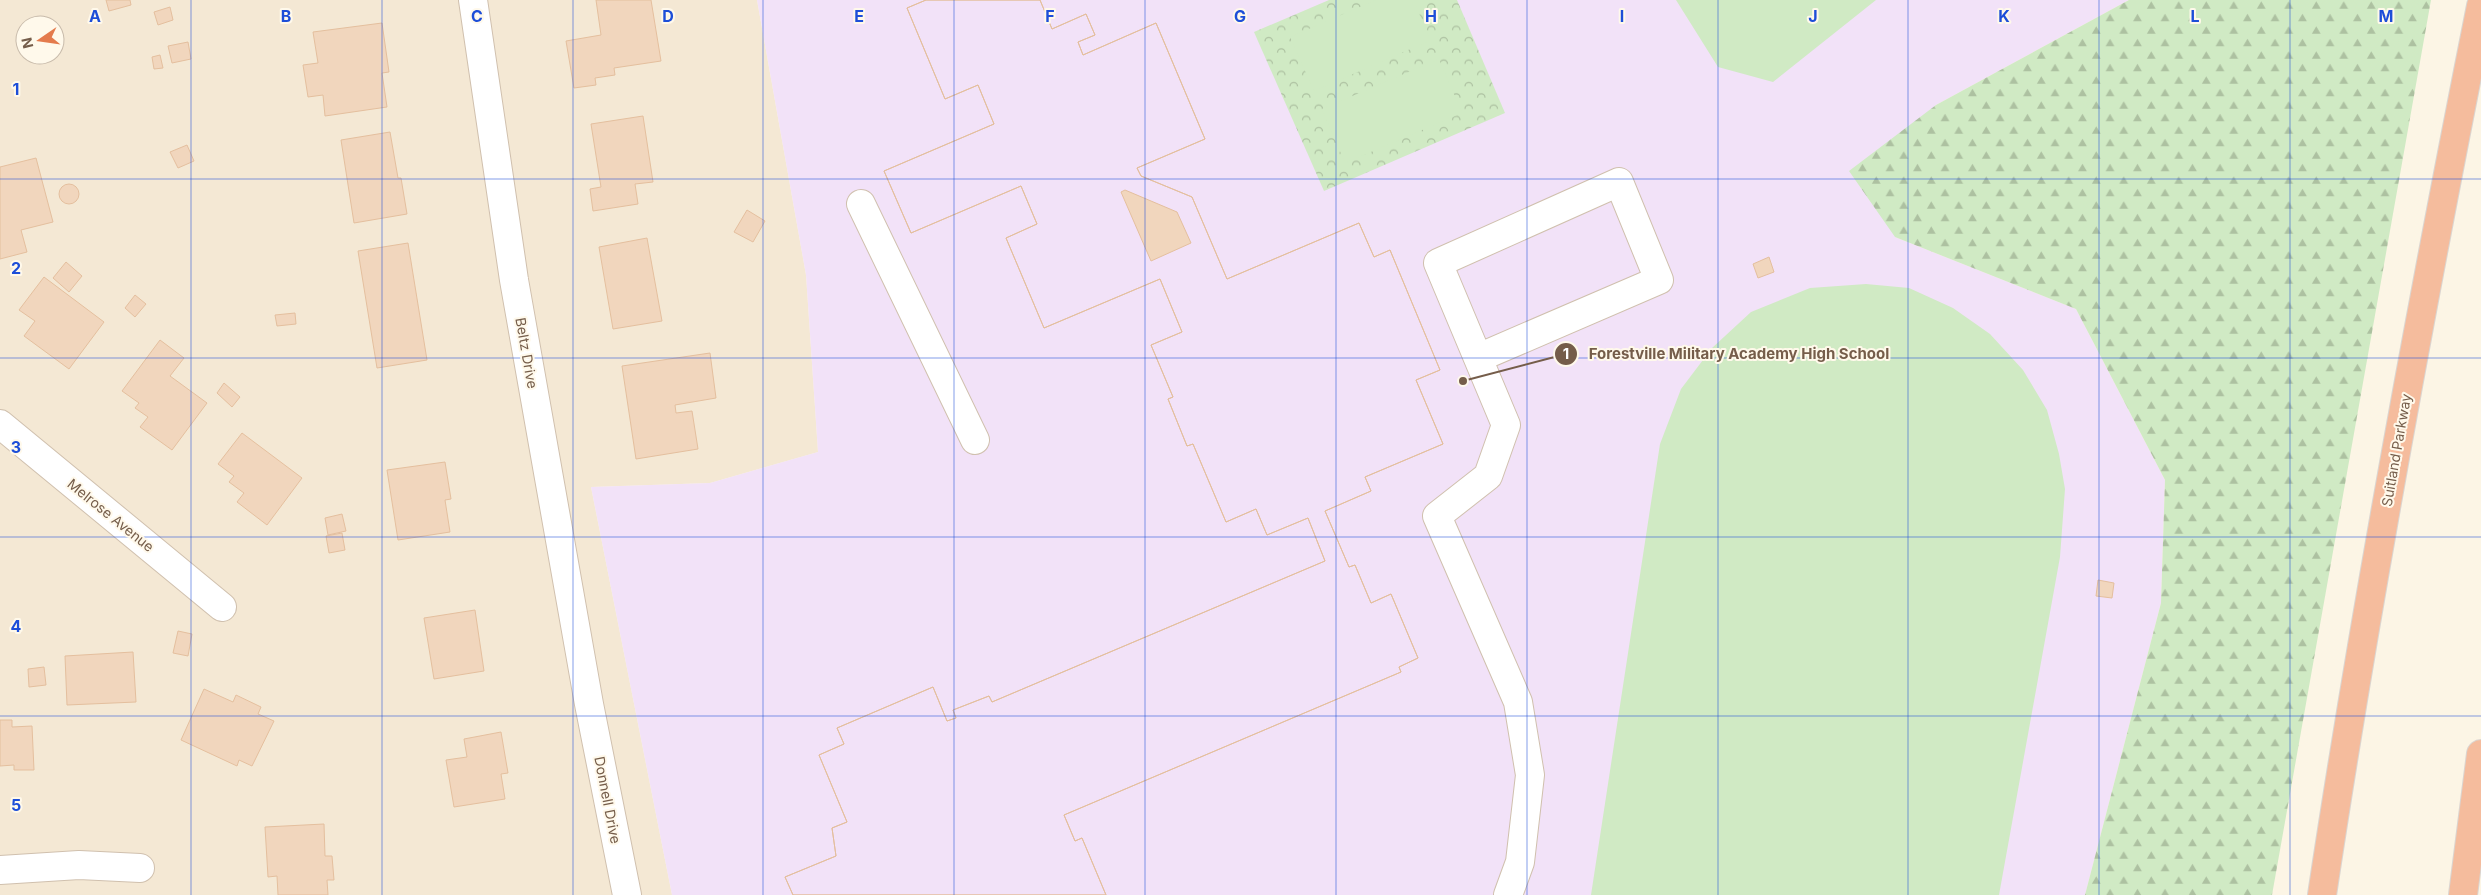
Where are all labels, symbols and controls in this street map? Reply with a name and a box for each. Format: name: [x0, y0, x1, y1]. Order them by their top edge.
text: A: [89, 6, 101, 26]
text: B: [281, 6, 291, 26]
text: C: [471, 6, 483, 26]
text: D: [662, 6, 674, 26]
text: E: [854, 6, 864, 26]
text: F: [1045, 6, 1055, 26]
text: G: [1234, 6, 1246, 26]
text: H: [1425, 6, 1437, 26]
text: I: [1620, 6, 1624, 26]
text: J: [1808, 6, 1818, 26]
text: K: [1998, 6, 2010, 26]
text: L: [2190, 6, 2200, 26]
text: M: [2379, 6, 2393, 26]
north arrow: [15, 15, 65, 65]
text: N: [17, 36, 36, 50]
text: 1: [13, 79, 19, 99]
text: 2: [11, 258, 21, 278]
street label: Beltz Drive: [512, 316, 542, 390]
callout: Forestville Military Academy High School: [1554, 339, 1899, 369]
text: 1: [1563, 344, 1569, 363]
text: Forestville Military Academy High School: [1589, 344, 1889, 363]
street label: Suitland Parkway: [2378, 392, 2414, 508]
text: 3: [11, 437, 21, 457]
street label: Melrose Avenue: [64, 475, 158, 555]
text: 4: [11, 616, 22, 636]
street label: Donnell Drive: [591, 755, 625, 845]
text: 5: [11, 795, 21, 815]

